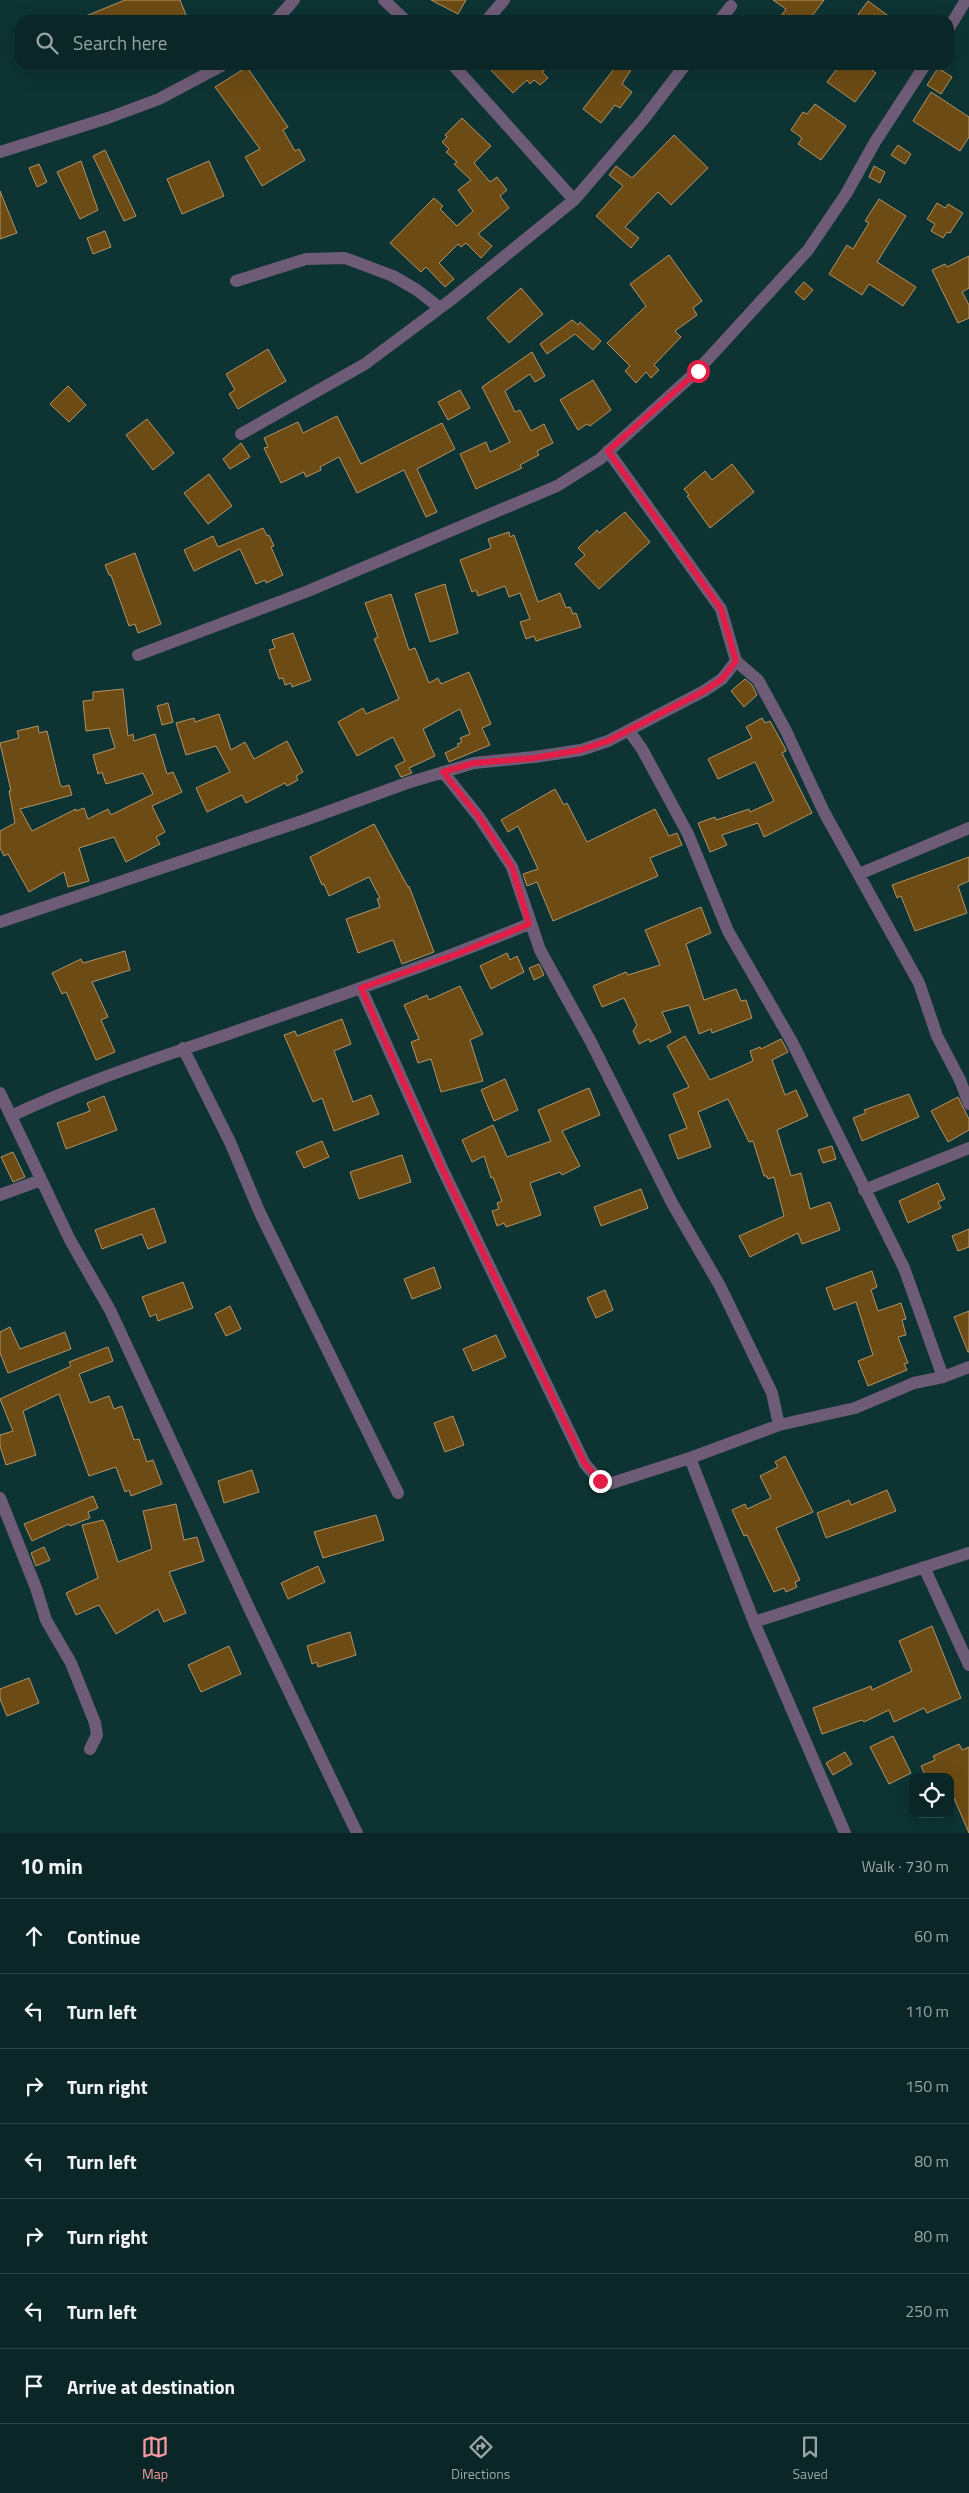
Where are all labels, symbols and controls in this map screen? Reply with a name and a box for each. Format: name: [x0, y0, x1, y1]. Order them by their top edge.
search box: [15, 15, 954, 70]
text: Search here: [73, 28, 167, 57]
icon: search: [33, 29, 61, 57]
route start: [687, 360, 710, 383]
route end: [589, 1470, 612, 1493]
map controls: [909, 1773, 954, 1818]
button: locate: [909, 1773, 954, 1818]
text: 10 min: [20, 1850, 83, 1882]
text: Walk · 730 m: [861, 1854, 949, 1878]
icon: ahead: [20, 1922, 48, 1950]
text: Continue: [67, 1922, 140, 1951]
text: 60 m: [914, 1924, 949, 1948]
icon: left: [20, 1997, 48, 2025]
text: Turn left: [67, 1997, 137, 2026]
text: 110 m: [905, 1999, 949, 2023]
icon: right: [20, 2072, 48, 2100]
text: Turn right: [67, 2072, 148, 2101]
text: 150 m: [905, 2074, 949, 2098]
icon: left: [20, 2147, 48, 2175]
text: Turn left: [67, 2147, 137, 2176]
text: 80 m: [914, 2149, 949, 2173]
icon: right: [20, 2222, 48, 2250]
text: Turn right: [67, 2222, 148, 2251]
text: 80 m: [914, 2224, 949, 2248]
icon: left: [20, 2297, 48, 2325]
text: Turn left: [67, 2297, 137, 2326]
text: 250 m: [905, 2299, 949, 2323]
icon: arrive: [20, 2372, 48, 2400]
text: Arrive at destination: [67, 2372, 235, 2401]
tab: Map: [141, 2433, 169, 2484]
tab: Directions: [451, 2433, 510, 2484]
tab: Saved: [792, 2433, 828, 2484]

